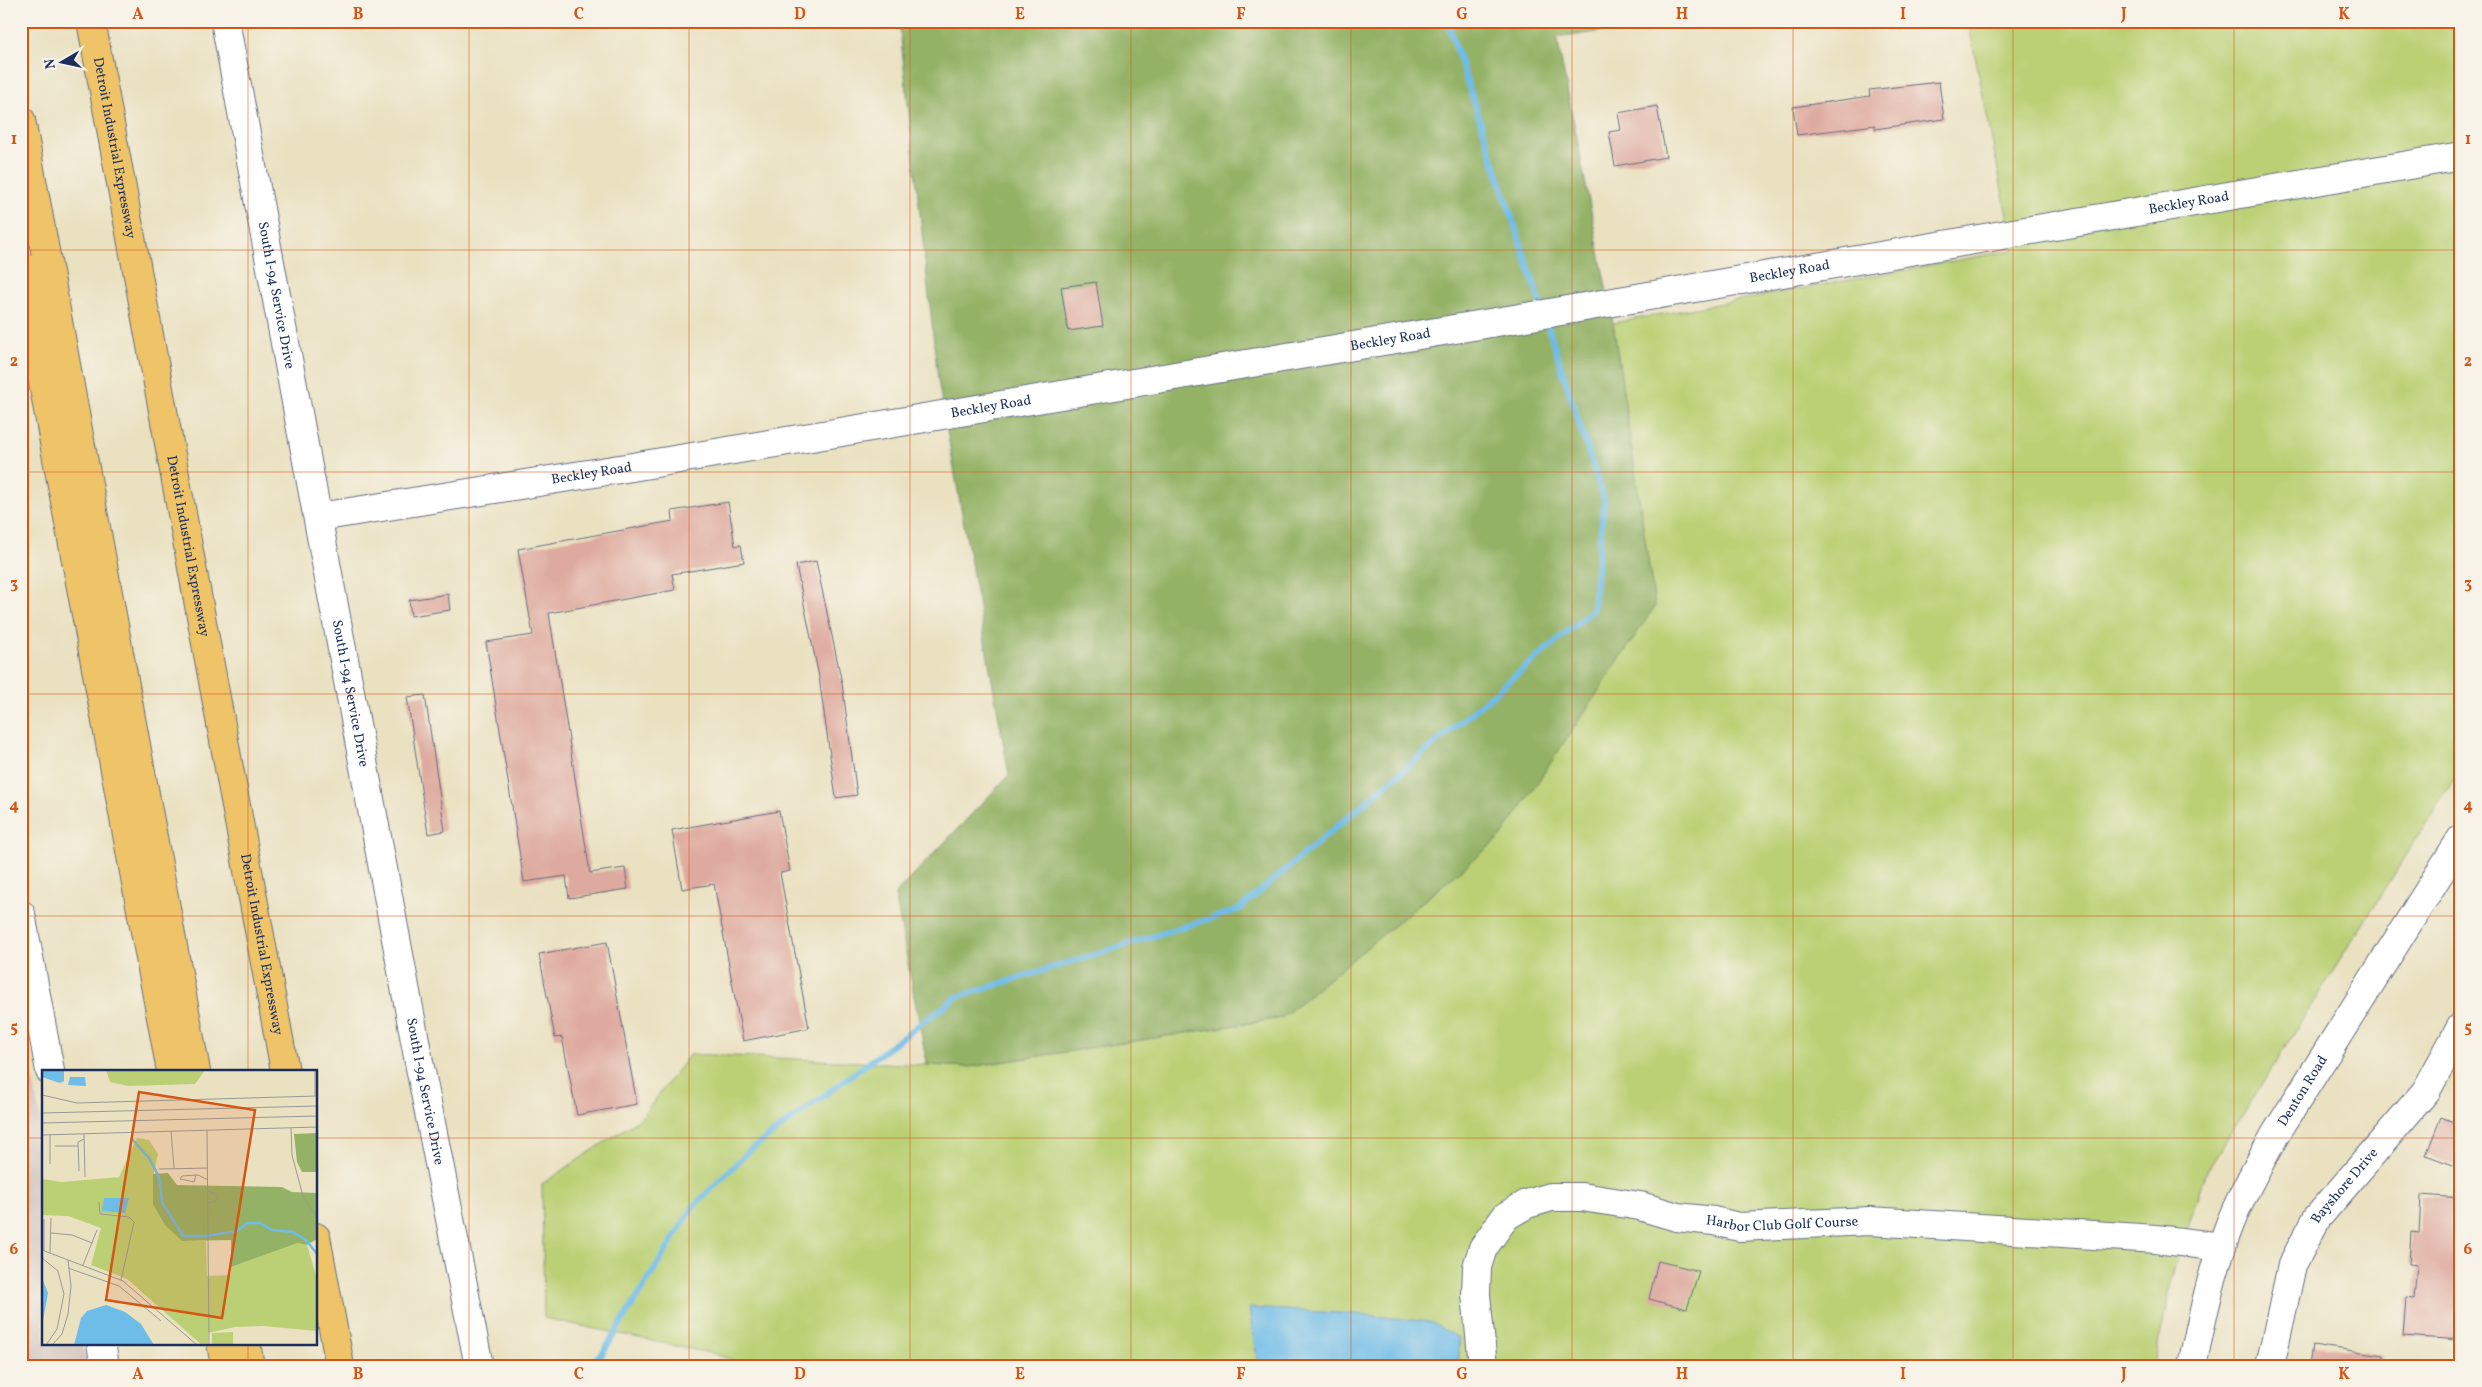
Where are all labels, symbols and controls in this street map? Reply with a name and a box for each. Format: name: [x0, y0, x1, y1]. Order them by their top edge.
text: A: [132, 4, 144, 26]
text: B: [353, 4, 364, 26]
text: C: [574, 4, 584, 26]
text: D: [794, 4, 806, 26]
text: E: [1015, 4, 1025, 26]
text: F: [1236, 4, 1246, 26]
text: G: [1456, 4, 1468, 26]
text: H: [1676, 4, 1688, 26]
text: I: [1900, 4, 1906, 26]
text: J: [2120, 4, 2127, 26]
text: K: [2338, 4, 2350, 26]
north arrow: [38, 38, 88, 88]
street label: Detroit Industrial Expressway: [88, 56, 141, 241]
text: N: [40, 57, 61, 70]
text: 1: [11, 129, 17, 151]
text: 1: [2465, 129, 2471, 151]
street label: Beckley Road: [2147, 187, 2231, 219]
street label: South I-94 Service Drive: [253, 220, 299, 371]
street label: Beckley Road: [1748, 255, 1831, 288]
street label: Beckley Road: [1349, 324, 1432, 356]
text: 2: [10, 351, 18, 373]
text: 2: [2464, 351, 2472, 373]
street label: Beckley Road: [949, 391, 1033, 423]
street label: Detroit Industrial Expressway: [162, 454, 214, 639]
street label: Beckley Road: [550, 458, 633, 489]
text: 3: [10, 573, 18, 595]
text: 3: [2464, 573, 2472, 595]
street label: South I-94 Service Drive: [327, 618, 373, 769]
text: 4: [9, 795, 19, 817]
text: 4: [2463, 795, 2473, 817]
street label: Detroit Industrial Expressway: [236, 852, 288, 1037]
street label: South I-94 Service Drive: [401, 1016, 449, 1167]
text: 5: [10, 1017, 18, 1039]
text: 5: [2464, 1017, 2472, 1039]
street label: Denton Road: [2273, 1052, 2332, 1130]
inset map: [42, 1070, 318, 1344]
street label: Bayshore Drive: [2306, 1144, 2383, 1227]
street label: Harbor Club Golf Course: [1705, 1211, 1859, 1237]
text: 6: [10, 1239, 19, 1261]
text: 6: [2464, 1239, 2473, 1261]
text: A: [132, 1364, 144, 1386]
text: B: [353, 1364, 364, 1386]
text: C: [574, 1364, 584, 1386]
text: D: [794, 1364, 806, 1386]
text: E: [1015, 1364, 1025, 1386]
text: F: [1236, 1364, 1246, 1386]
text: G: [1456, 1364, 1468, 1386]
text: H: [1676, 1364, 1688, 1386]
text: I: [1900, 1364, 1906, 1386]
text: J: [2120, 1364, 2127, 1386]
text: K: [2338, 1364, 2350, 1386]

